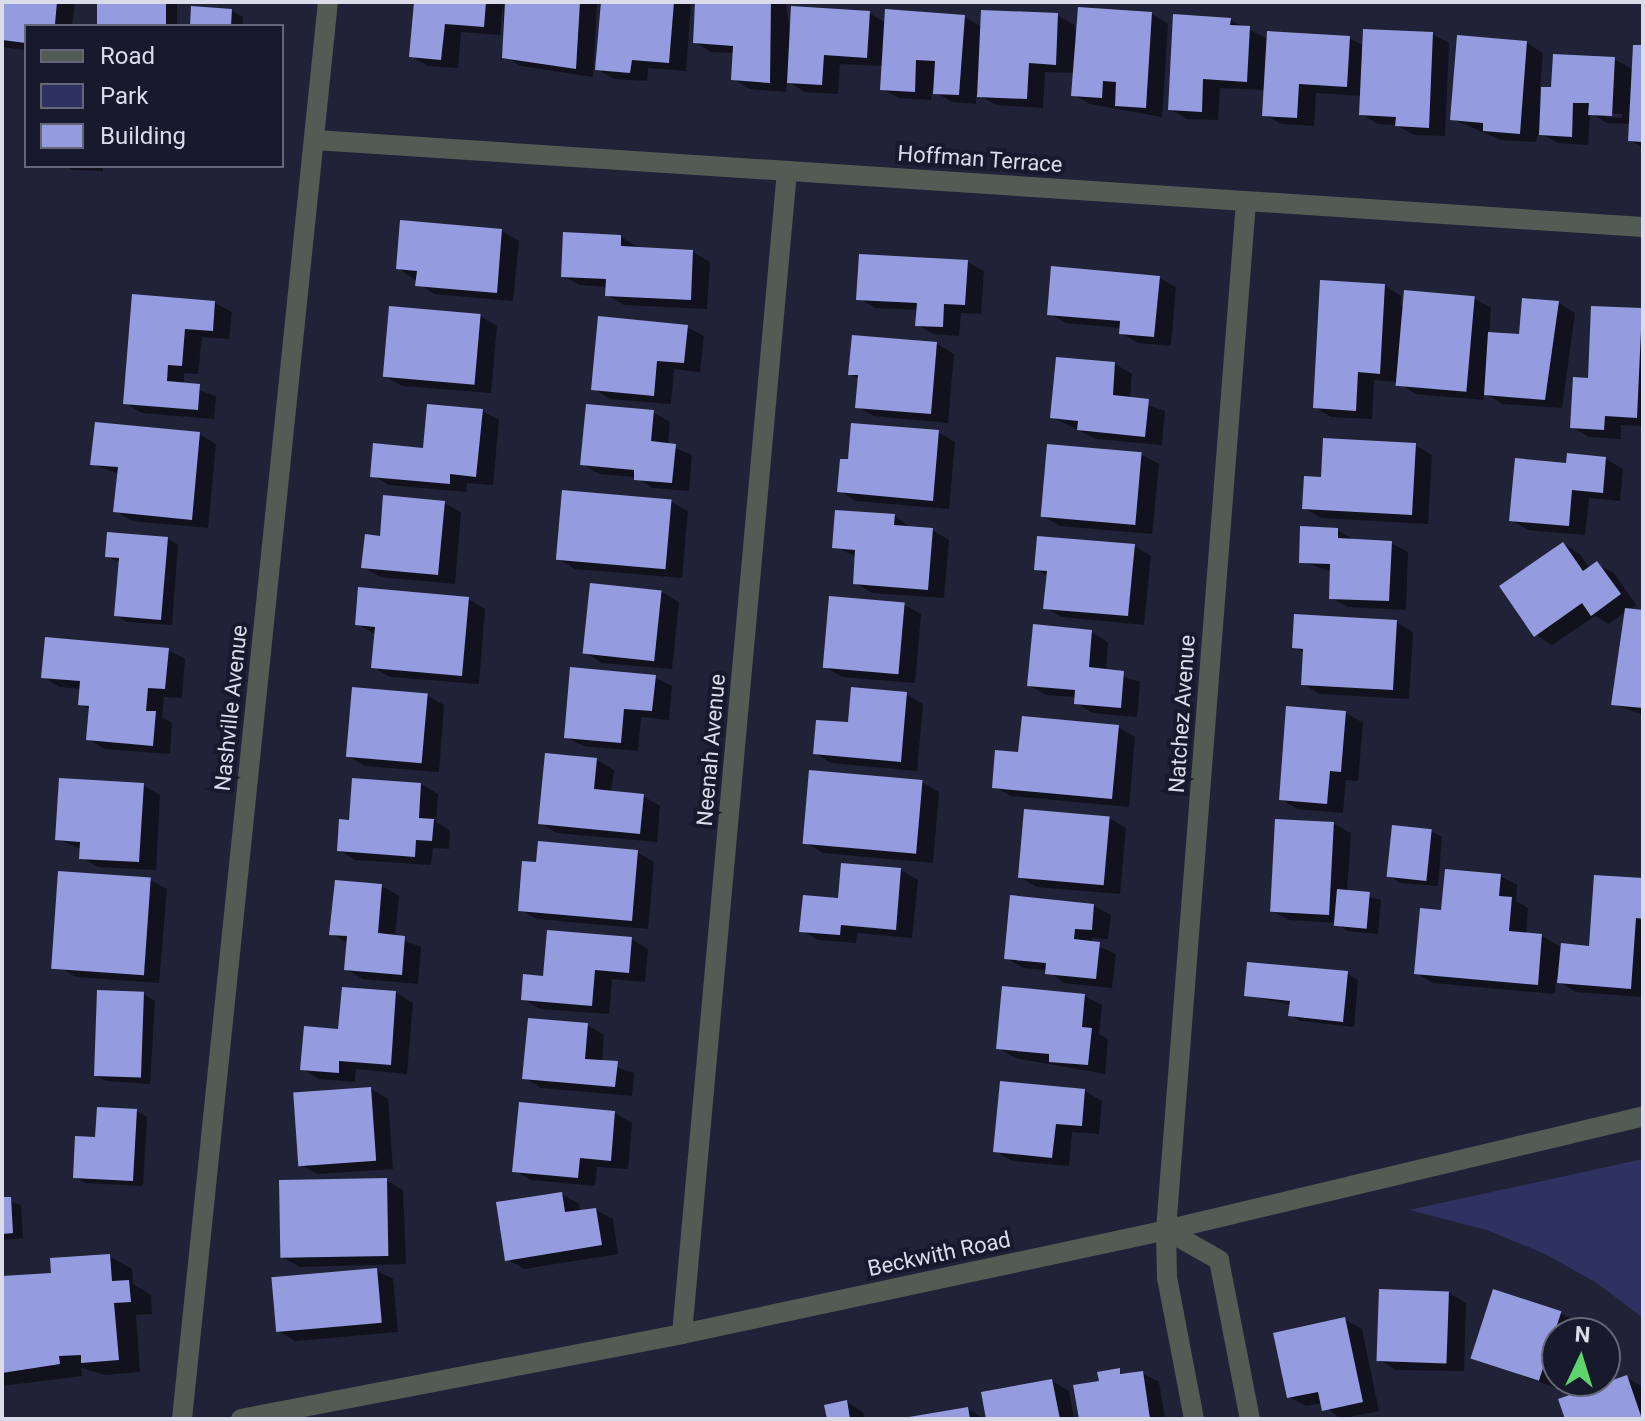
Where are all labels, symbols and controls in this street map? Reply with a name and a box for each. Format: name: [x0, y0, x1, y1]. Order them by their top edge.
legend: [24, 24, 284, 168]
text: Road: [100, 42, 155, 70]
text: Park: [100, 82, 148, 110]
text: Building: [100, 122, 186, 150]
street label: Hoffman Terrace: [896, 140, 1064, 178]
street label: Nashville Avenue: [209, 624, 253, 792]
street label: Natchez Avenue: [1163, 634, 1201, 794]
street label: Neenah Avenue: [691, 673, 731, 827]
street label: Beckwith Road: [865, 1226, 1013, 1282]
north arrow: [1541, 1317, 1621, 1397]
text: N: [1574, 1322, 1591, 1348]

